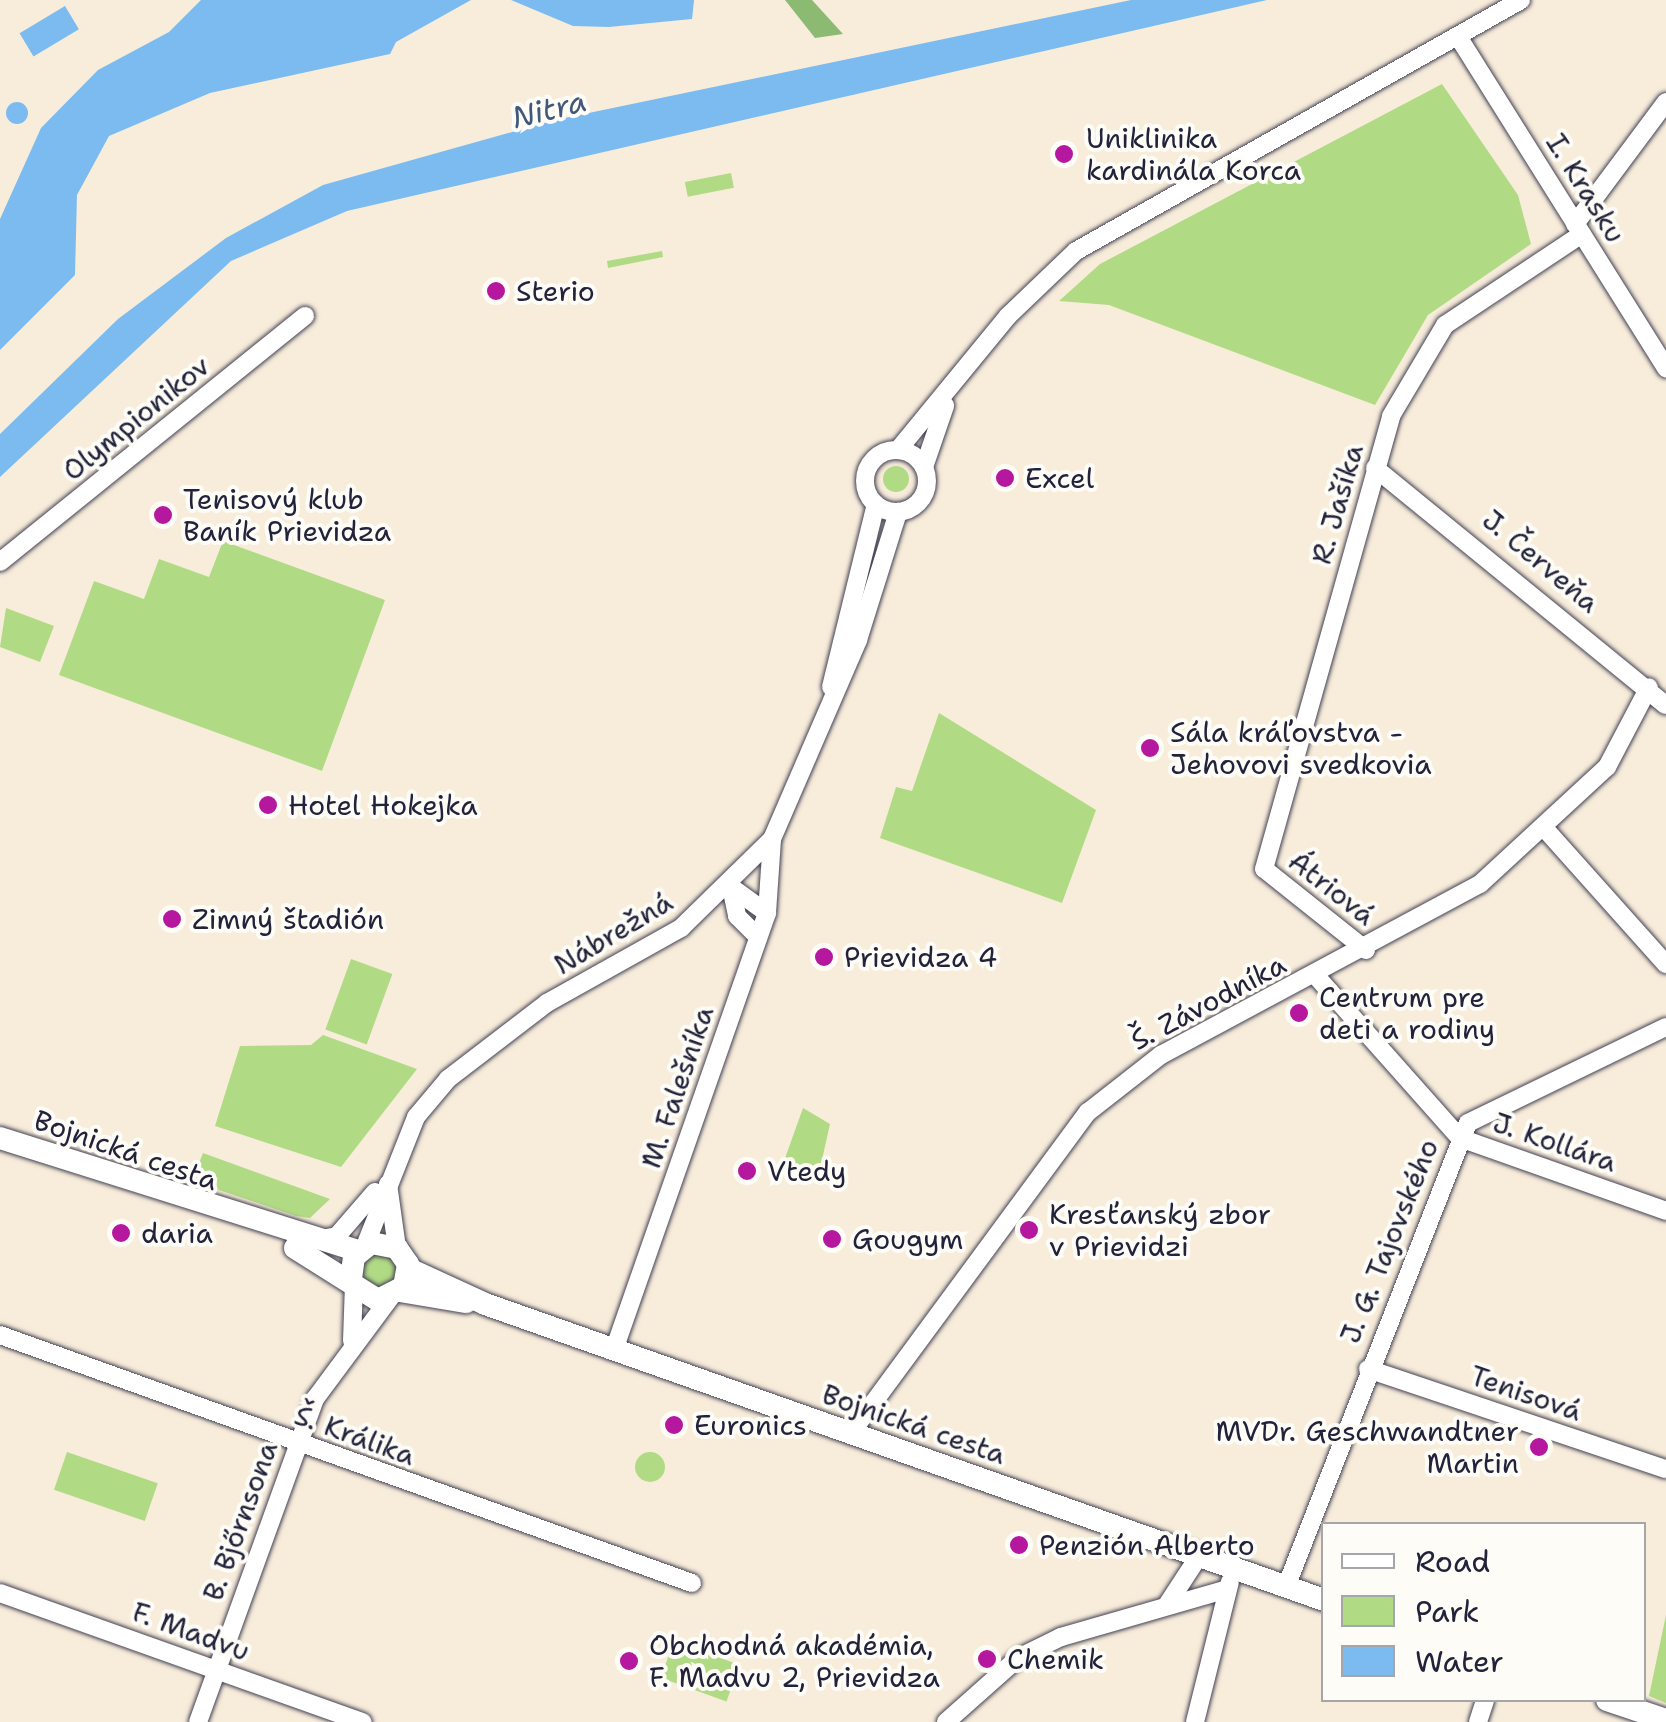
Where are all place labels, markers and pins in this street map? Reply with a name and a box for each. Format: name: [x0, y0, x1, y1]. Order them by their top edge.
place label: Uniklinika kardinála Korca: [1086, 121, 1301, 187]
marker: Uniklinika kardinála Korca: [1051, 141, 1077, 167]
place label: Sterio: [516, 274, 595, 308]
marker: Sterio: [485, 280, 507, 302]
place label: Excel: [1025, 461, 1094, 495]
marker: Excel: [994, 467, 1016, 489]
place label: Tenisový klub Baník Prievidza: [183, 482, 391, 548]
marker: Tenisový klub Baník Prievidza: [152, 504, 174, 526]
place label: Sála kráľovstva - Jehovovi svedkovia: [1170, 715, 1432, 781]
marker: Sála kráľovstva - Jehovovi svedkovia: [1139, 737, 1161, 759]
place label: Hotel Hokejka: [288, 788, 478, 822]
marker: Hotel Hokejka: [257, 794, 279, 816]
place label: Zimný štadión: [192, 902, 384, 936]
marker: Zimný štadión: [161, 908, 183, 930]
place label: Prievidza 4: [844, 940, 997, 974]
marker: Prievidza 4: [813, 946, 835, 968]
place label: Centrum pre deti a rodiny: [1319, 980, 1495, 1046]
marker: Centrum pre deti a rodiny: [1288, 1002, 1310, 1024]
place label: Vtedy: [767, 1154, 846, 1188]
marker: Vtedy: [736, 1160, 758, 1182]
place label: Kresťanský zbor v Prievidzi: [1049, 1197, 1271, 1263]
place label: daria: [141, 1216, 213, 1250]
marker: Kresťanský zbor v Prievidzi: [1018, 1219, 1040, 1241]
marker: daria: [110, 1222, 132, 1244]
place label: Gougym: [852, 1222, 963, 1256]
marker: Gougym: [821, 1228, 843, 1250]
place label: Euronics: [694, 1408, 807, 1442]
marker: Euronics: [663, 1414, 685, 1436]
place label: MVDr. Geschwandtner Martin: [1216, 1414, 1519, 1480]
marker: MVDr. Geschwandtner Martin: [1528, 1436, 1550, 1458]
place label: Penzión Alberto: [1039, 1528, 1255, 1562]
marker: Penzión Alberto: [1008, 1534, 1030, 1556]
place label: Obchodná akadémia, F. Madvu 2, Prievidza: [649, 1628, 940, 1694]
place label: Chemik: [1007, 1642, 1104, 1676]
marker: Chemik: [976, 1648, 998, 1670]
marker: Obchodná akadémia, F. Madvu 2, Prievidza: [618, 1650, 640, 1672]

